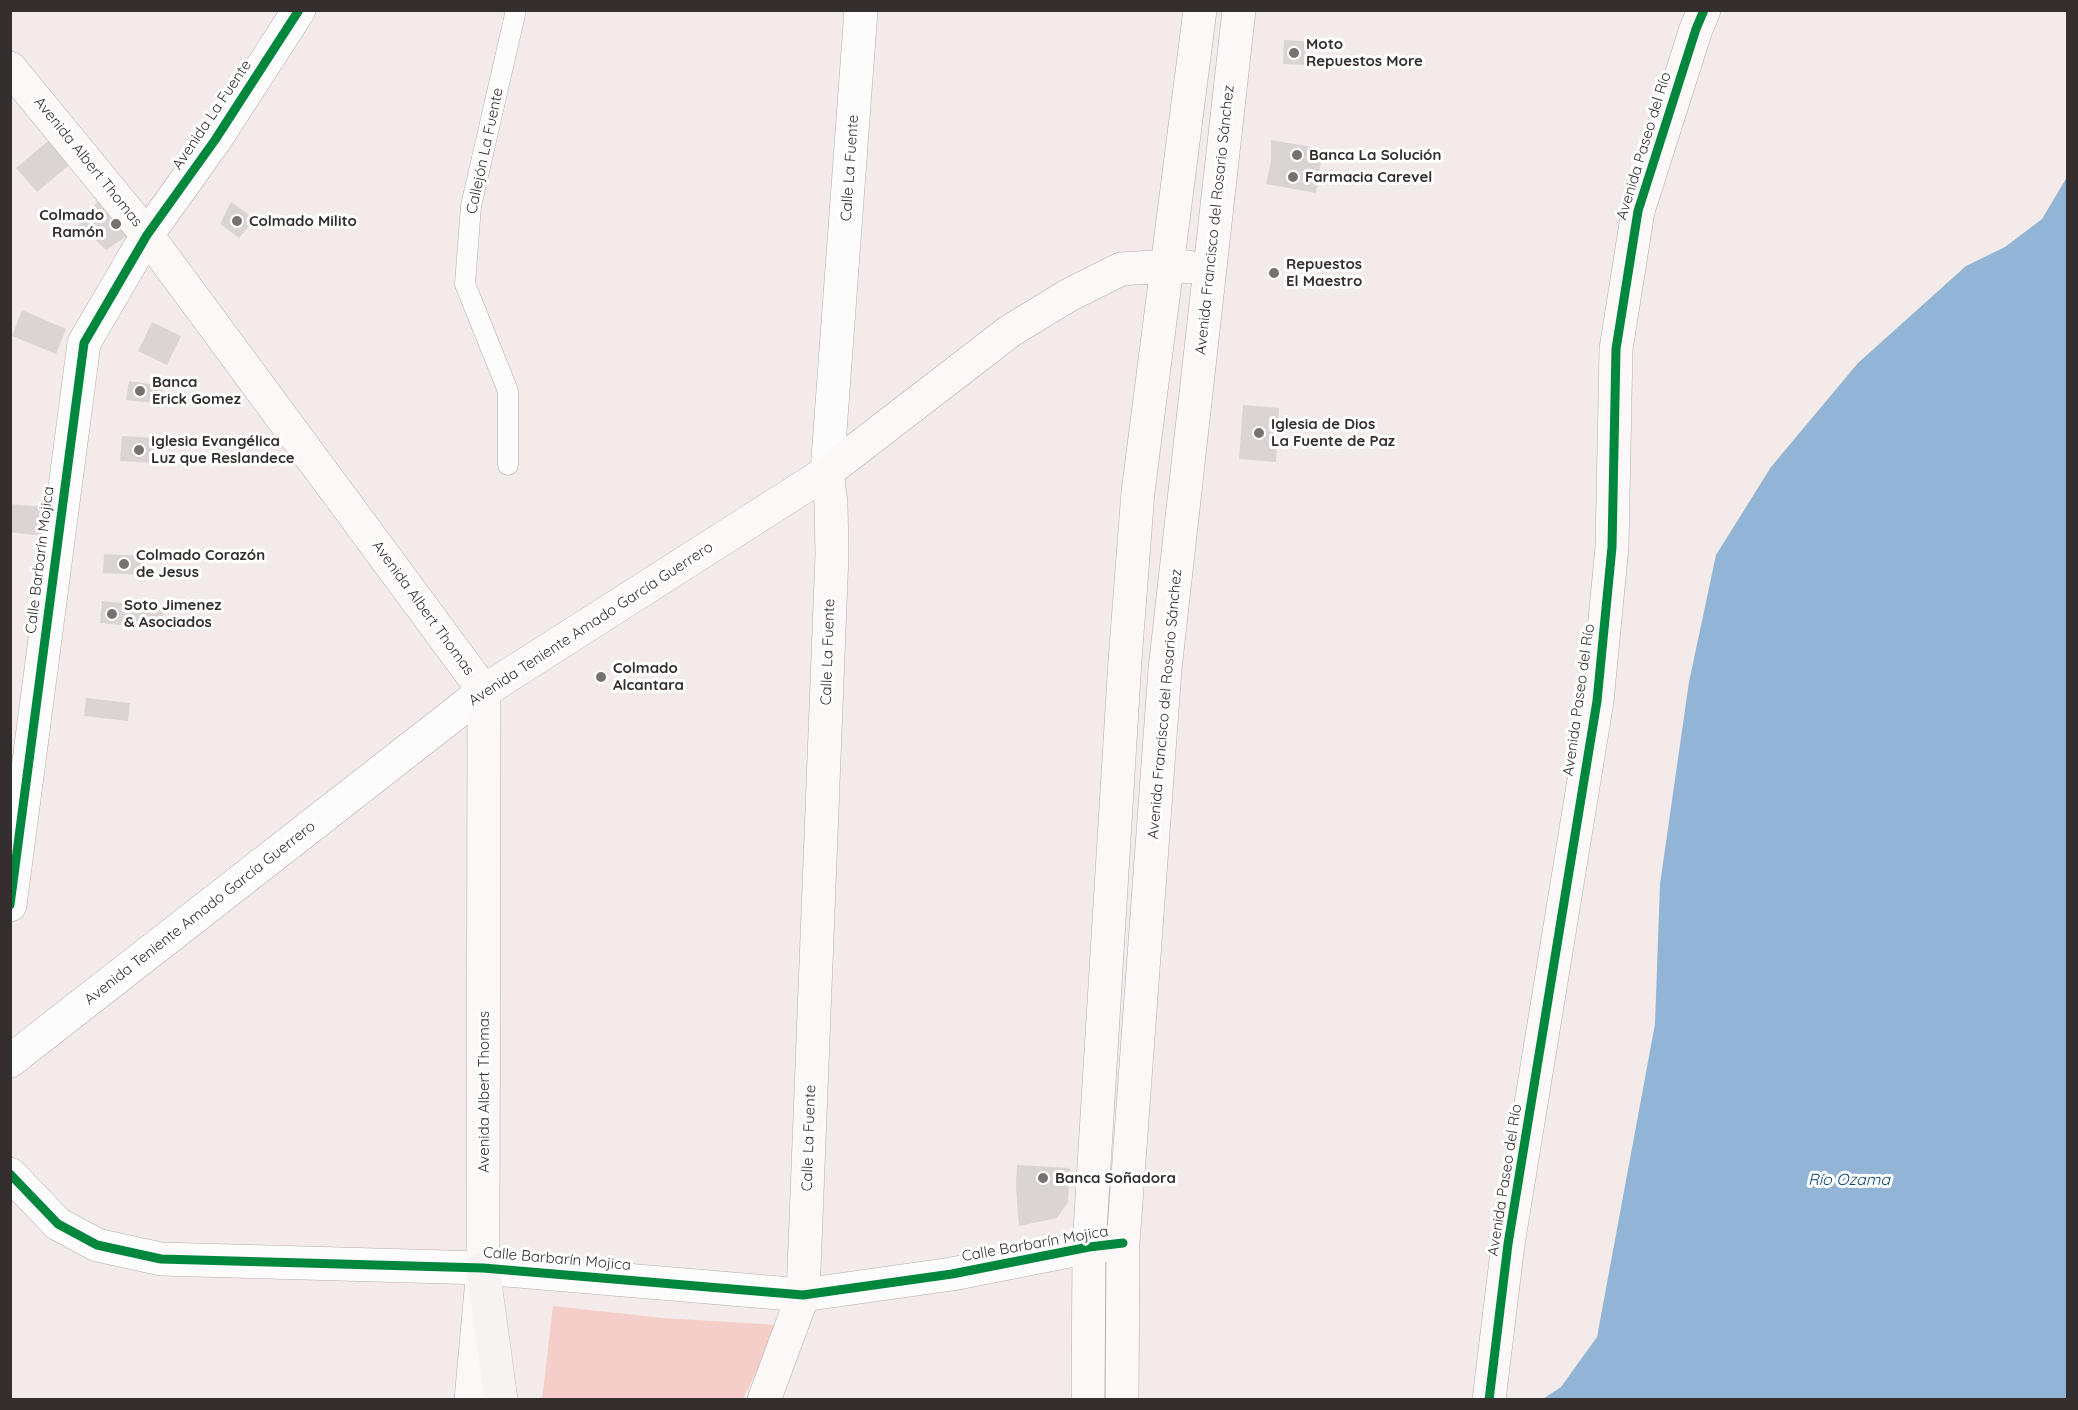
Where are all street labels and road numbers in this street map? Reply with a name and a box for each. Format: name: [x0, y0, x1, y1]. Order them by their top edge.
street label: Avenida La Fuente: [169, 57, 255, 173]
street label: Avenida Paseo del Río: [1613, 70, 1675, 222]
street label: Avenida Francisco del Rosario Sánchez: [1192, 84, 1238, 356]
street label: Callejón La Fuente: [463, 86, 507, 216]
street label: Avenida Albert Thomas: [30, 93, 146, 231]
street label: Calle La Fuente: [837, 114, 863, 222]
street label: Calle Barbarín Mojica: [22, 485, 58, 635]
street label: Avenida Albert Thomas: [368, 537, 478, 679]
street label: Avenida Teniente Amado García Guerrero: [465, 538, 717, 710]
street label: Avenida Francisco del Rosario Sánchez: [1144, 568, 1186, 840]
street label: Calle La Fuente: [817, 598, 839, 706]
street label: Avenida Paseo del Río: [1559, 623, 1599, 777]
street label: Avenida Teniente Amado García Guerrero: [81, 817, 319, 1009]
street label: Avenida Albert Thomas: [475, 1011, 493, 1173]
street label: Calle La Fuente: [798, 1084, 820, 1192]
street label: Avenida Paseo del Río: [1484, 1103, 1526, 1257]
street label: Calle Barbarín Mojica: [960, 1222, 1110, 1266]
street label: Calle Barbarín Mojica: [482, 1244, 632, 1274]

